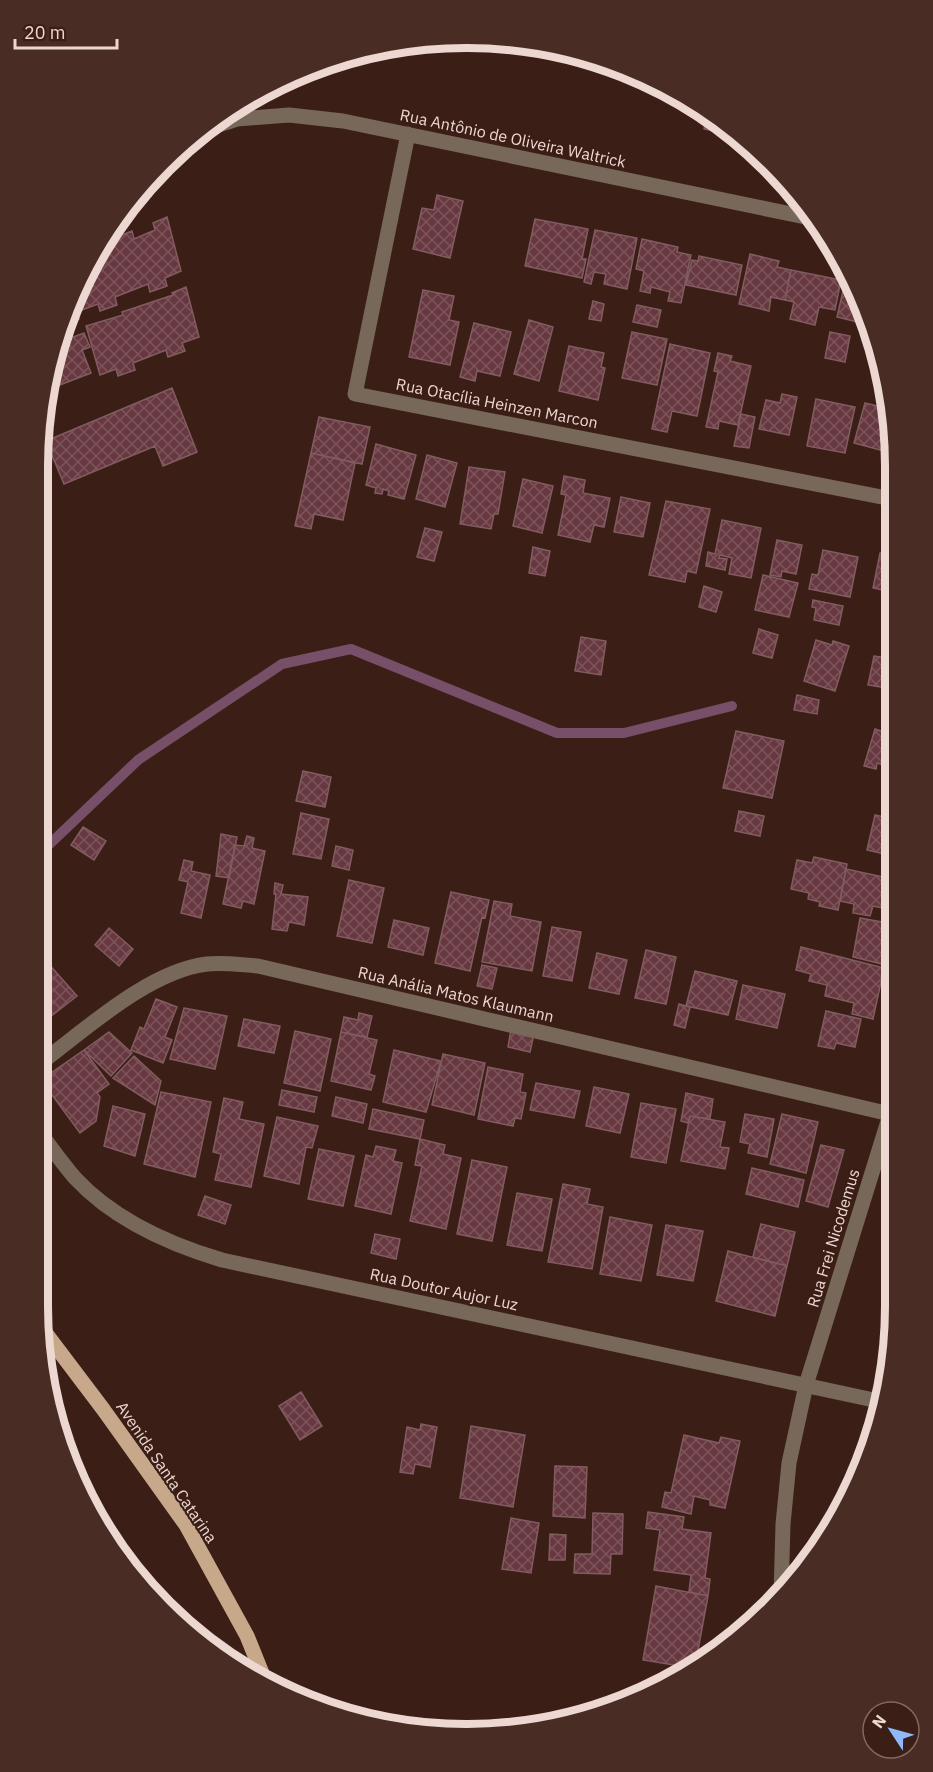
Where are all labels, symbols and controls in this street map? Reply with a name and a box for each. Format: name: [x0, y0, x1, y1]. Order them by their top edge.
scale bar: [15, 12, 117, 50]
text: 20 m: [24, 21, 66, 44]
street label: Rua Antônio de Oliveira Waltrick: [398, 104, 628, 172]
street label: Rua Otacília Heinzen Marcon: [394, 374, 600, 432]
street label: Rua Anália Matos Klaumann: [356, 962, 556, 1026]
street label: Rua Frei Nicodemus: [802, 1166, 864, 1310]
street label: Rua Doutor Aujor Luz: [368, 1264, 520, 1314]
street label: Avenida Santa Catarina: [112, 1398, 222, 1547]
north arrow: [861, 1700, 921, 1760]
text: N: [867, 1711, 890, 1732]

